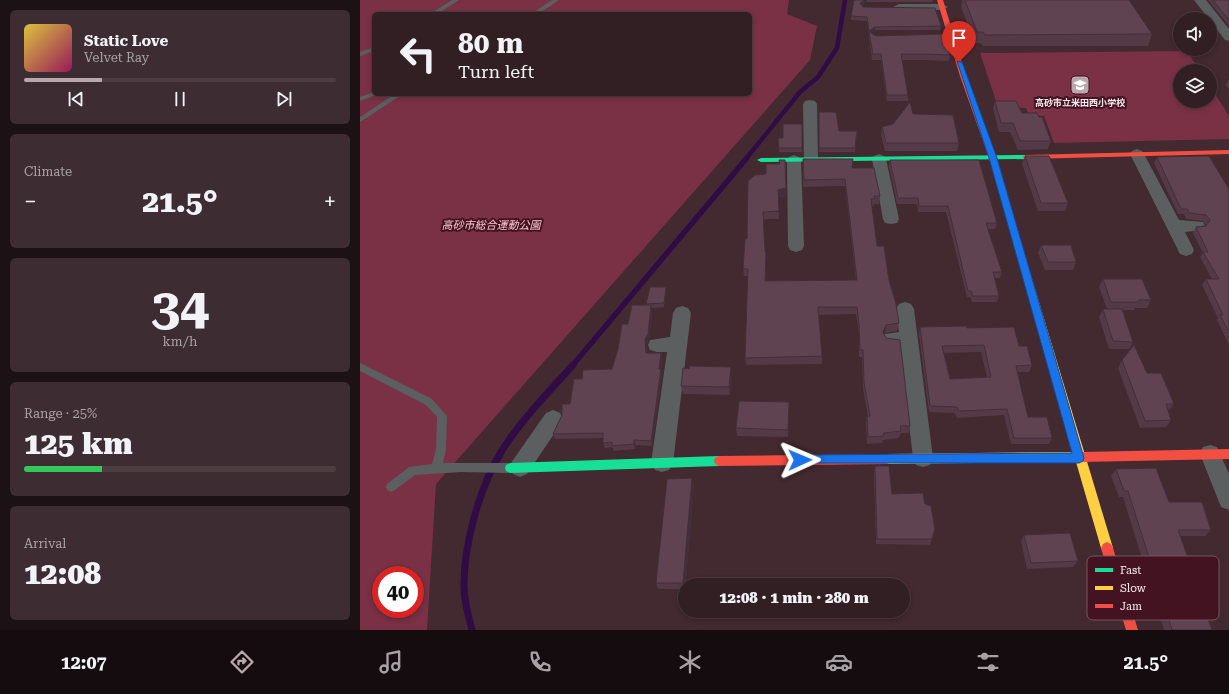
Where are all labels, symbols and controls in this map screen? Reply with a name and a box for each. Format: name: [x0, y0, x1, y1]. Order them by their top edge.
map controls: [1173, 12, 1217, 108]
button: sound: [1173, 12, 1217, 56]
pin: [942, 21, 976, 62]
text: 80 m: [458, 27, 523, 60]
icon: arrive: [948, 27, 970, 49]
icon: left: [392, 28, 444, 80]
text: Static Love: [84, 32, 168, 50]
text: Velvet Ray: [84, 50, 149, 65]
text: Turn left: [458, 61, 534, 82]
button: layers: [1173, 64, 1217, 108]
school or university icon: 高砂市立米田西小学校: [1069, 74, 1091, 96]
icon: previous: [65, 88, 87, 110]
icon: pause: [169, 88, 191, 110]
icon: next: [273, 88, 295, 110]
place label: 高砂市立米田西小学校: [1035, 98, 1126, 108]
text: Climate: [24, 164, 72, 179]
text: 21.5°: [142, 184, 218, 219]
text: −: [24, 189, 36, 214]
text: +: [324, 189, 336, 214]
park label: 高砂市総合運動公園: [442, 219, 542, 232]
text: 34: [151, 277, 209, 338]
text: km/h: [163, 334, 197, 349]
text: Range · 25%: [24, 406, 97, 421]
text: 125 km: [24, 426, 133, 461]
position arrow: [779, 439, 821, 481]
text: Arrival: [24, 536, 66, 551]
text: 12:08: [24, 556, 101, 591]
legend: [1087, 556, 1219, 620]
text: Fast: [1120, 564, 1141, 577]
speed limit sign: 40: [372, 566, 424, 618]
text: Slow: [1120, 582, 1147, 595]
text: 12:08 · 1 min · 280 m: [719, 589, 869, 607]
text: Jam: [1120, 600, 1142, 613]
icon: directions: [228, 648, 256, 676]
icon: music: [377, 648, 405, 676]
icon: phone: [526, 648, 554, 676]
icon: climate: [676, 648, 704, 676]
icon: car: [825, 648, 853, 676]
icon: filters: [974, 648, 1002, 676]
text: 12:07: [61, 652, 107, 673]
text: 21.5°: [1123, 652, 1168, 673]

